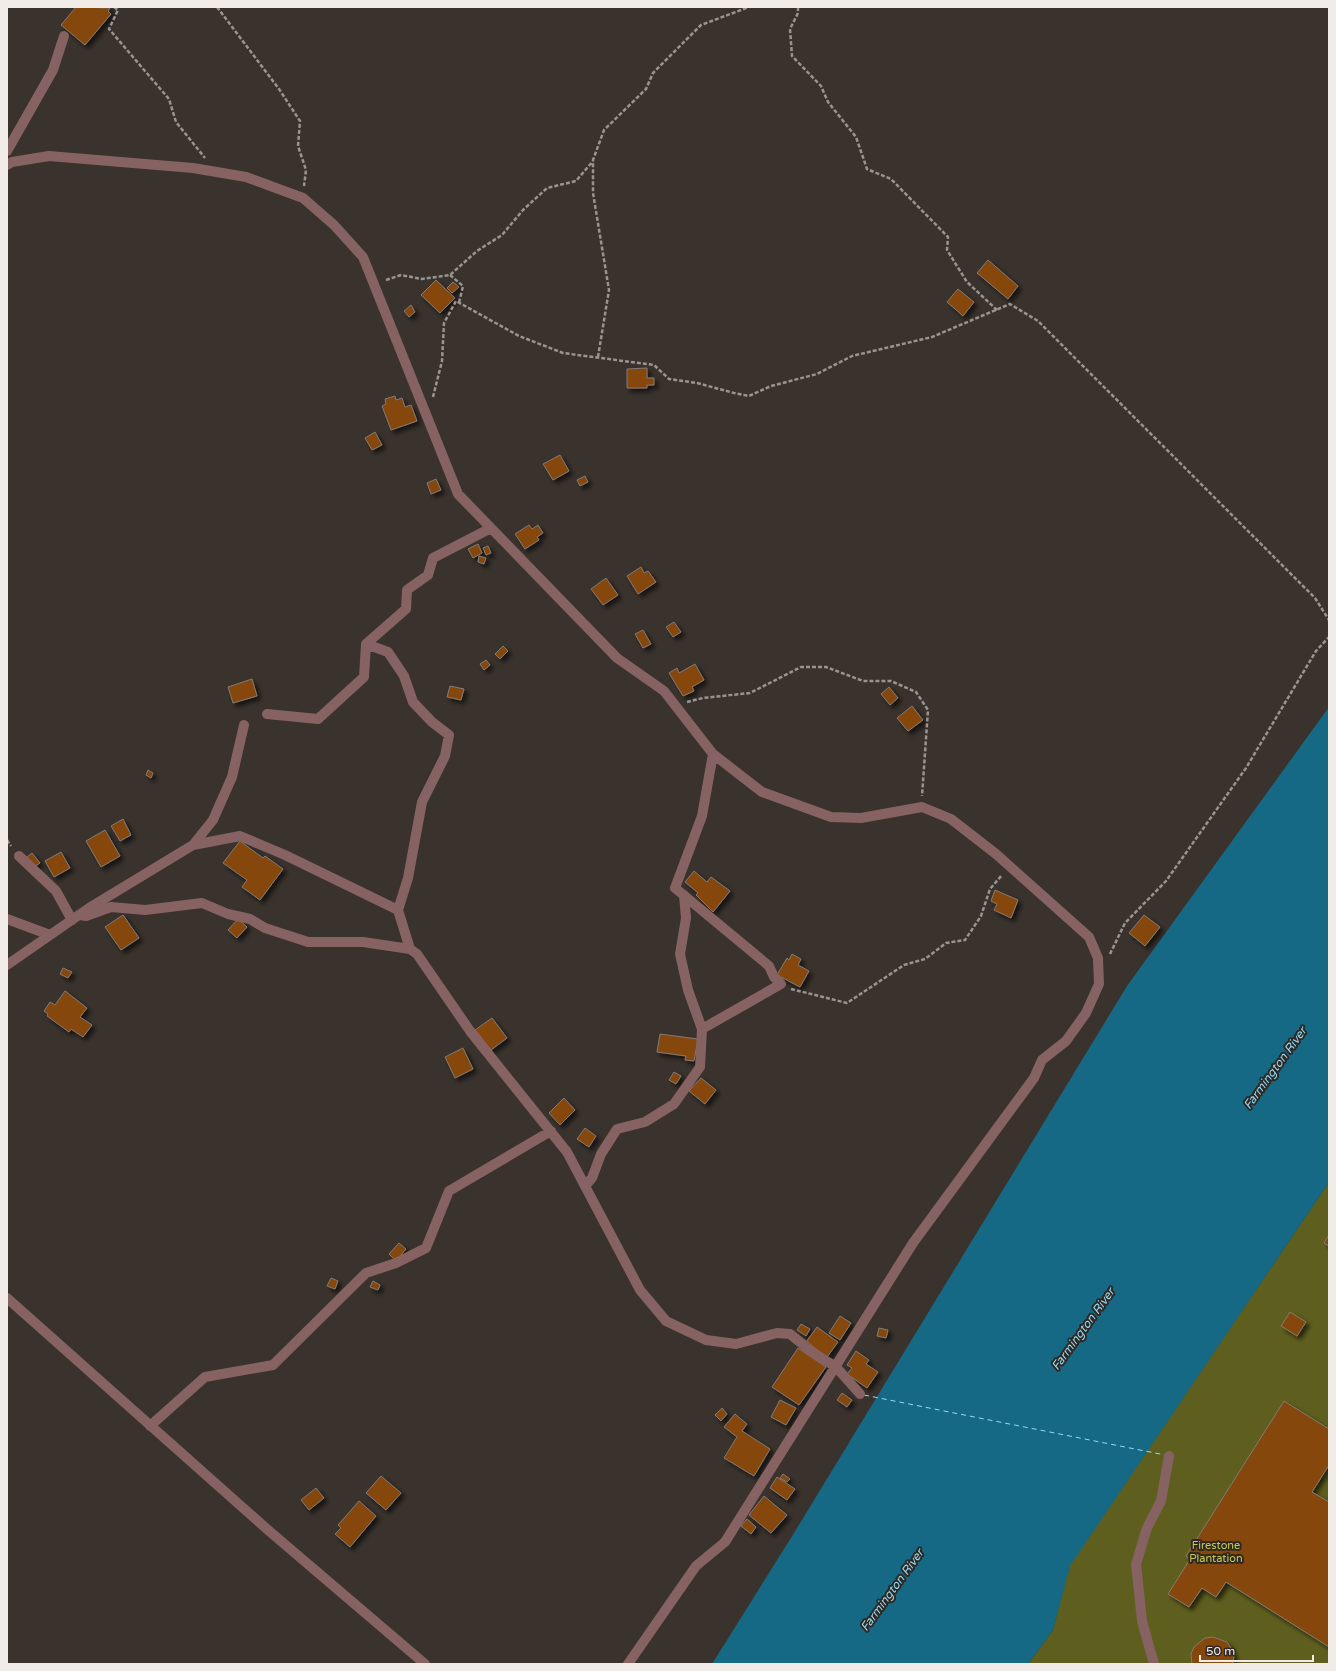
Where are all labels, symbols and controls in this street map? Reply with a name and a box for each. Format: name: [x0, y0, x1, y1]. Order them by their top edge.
water label: Farmington River: [1241, 1023, 1310, 1112]
water label: Farmington River: [1049, 1284, 1118, 1373]
park label: Firestone Plantation: [1189, 1539, 1243, 1565]
water label: Farmington River: [858, 1545, 927, 1634]
scale bar: [1200, 1637, 1313, 1663]
text: 50 m: [1206, 1644, 1235, 1658]

